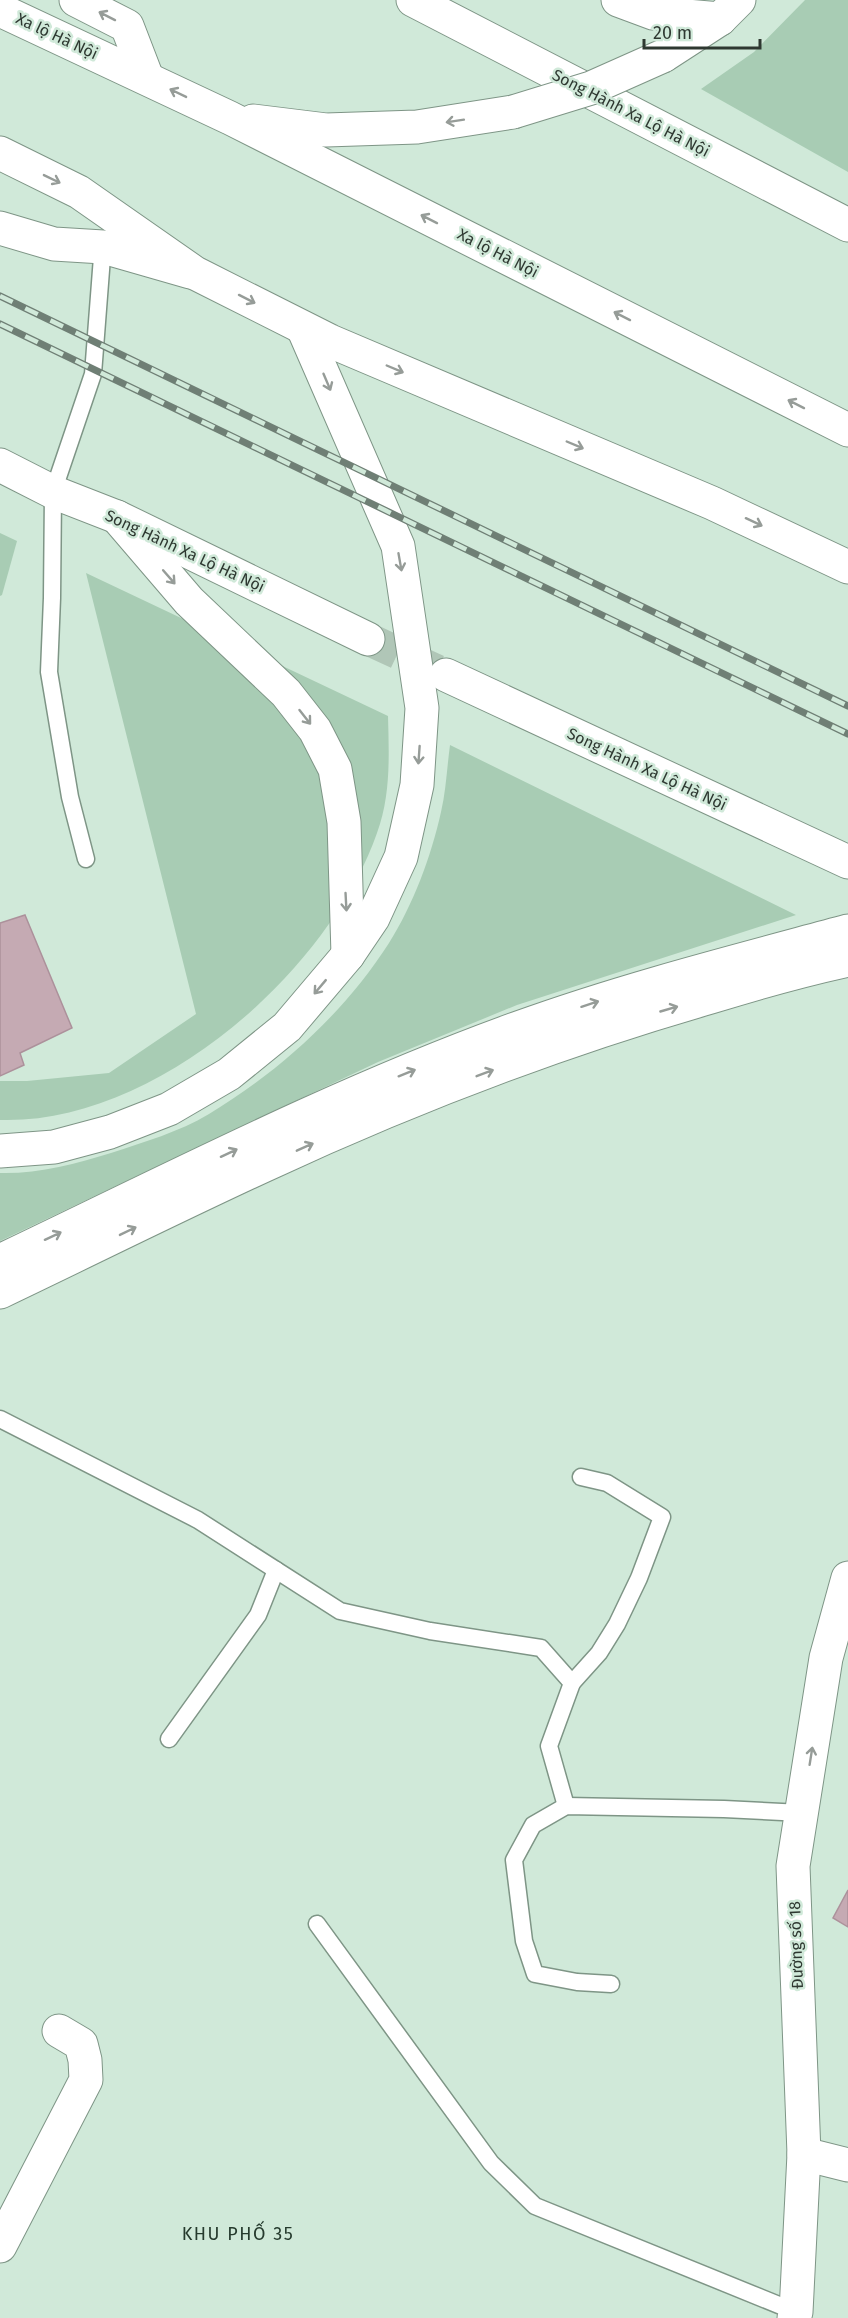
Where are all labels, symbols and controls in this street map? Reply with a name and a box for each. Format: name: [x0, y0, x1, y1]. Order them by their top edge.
street label: Xa lộ Hà Nội: [13, 9, 101, 63]
one-way arrow: [99, 10, 117, 21]
scale bar: [644, 12, 760, 50]
text: 20 m: [653, 22, 692, 44]
street label: Song Hành Xa Lộ Hà Nội: [549, 65, 713, 161]
one-way arrow: [169, 86, 187, 98]
one-way arrow: [446, 116, 466, 127]
one-way arrow: [43, 174, 61, 185]
one-way arrow: [420, 212, 438, 224]
street label: Xa lộ Hà Nội: [454, 224, 542, 282]
one-way arrow: [238, 294, 256, 306]
one-way arrow: [613, 310, 631, 321]
one-way arrow: [385, 364, 404, 375]
one-way arrow: [321, 372, 333, 390]
one-way arrow: [787, 397, 805, 409]
one-way arrow: [565, 440, 583, 451]
street label: Song Hành Xa Lộ Hà Nội: [102, 506, 268, 596]
one-way arrow: [744, 517, 762, 529]
one-way arrow: [395, 551, 406, 571]
one-way arrow: [162, 570, 176, 585]
one-way arrow: [298, 708, 311, 724]
street label: Song Hành Xa Lộ Hà Nội: [564, 724, 730, 814]
one-way arrow: [414, 745, 425, 765]
one-way arrow: [340, 892, 351, 912]
one-way arrow: [314, 979, 327, 995]
one-way arrow: [580, 998, 598, 1009]
one-way arrow: [659, 1003, 678, 1014]
one-way arrow: [397, 1066, 416, 1077]
one-way arrow: [475, 1067, 494, 1078]
one-way arrow: [295, 1141, 313, 1152]
one-way arrow: [220, 1146, 238, 1158]
one-way arrow: [119, 1224, 137, 1236]
one-way arrow: [43, 1230, 61, 1242]
one-way arrow: [805, 1746, 816, 1766]
street label: Đường số 18: [784, 1900, 807, 1989]
district label: KHU PHỐ 35: [182, 2220, 294, 2245]

